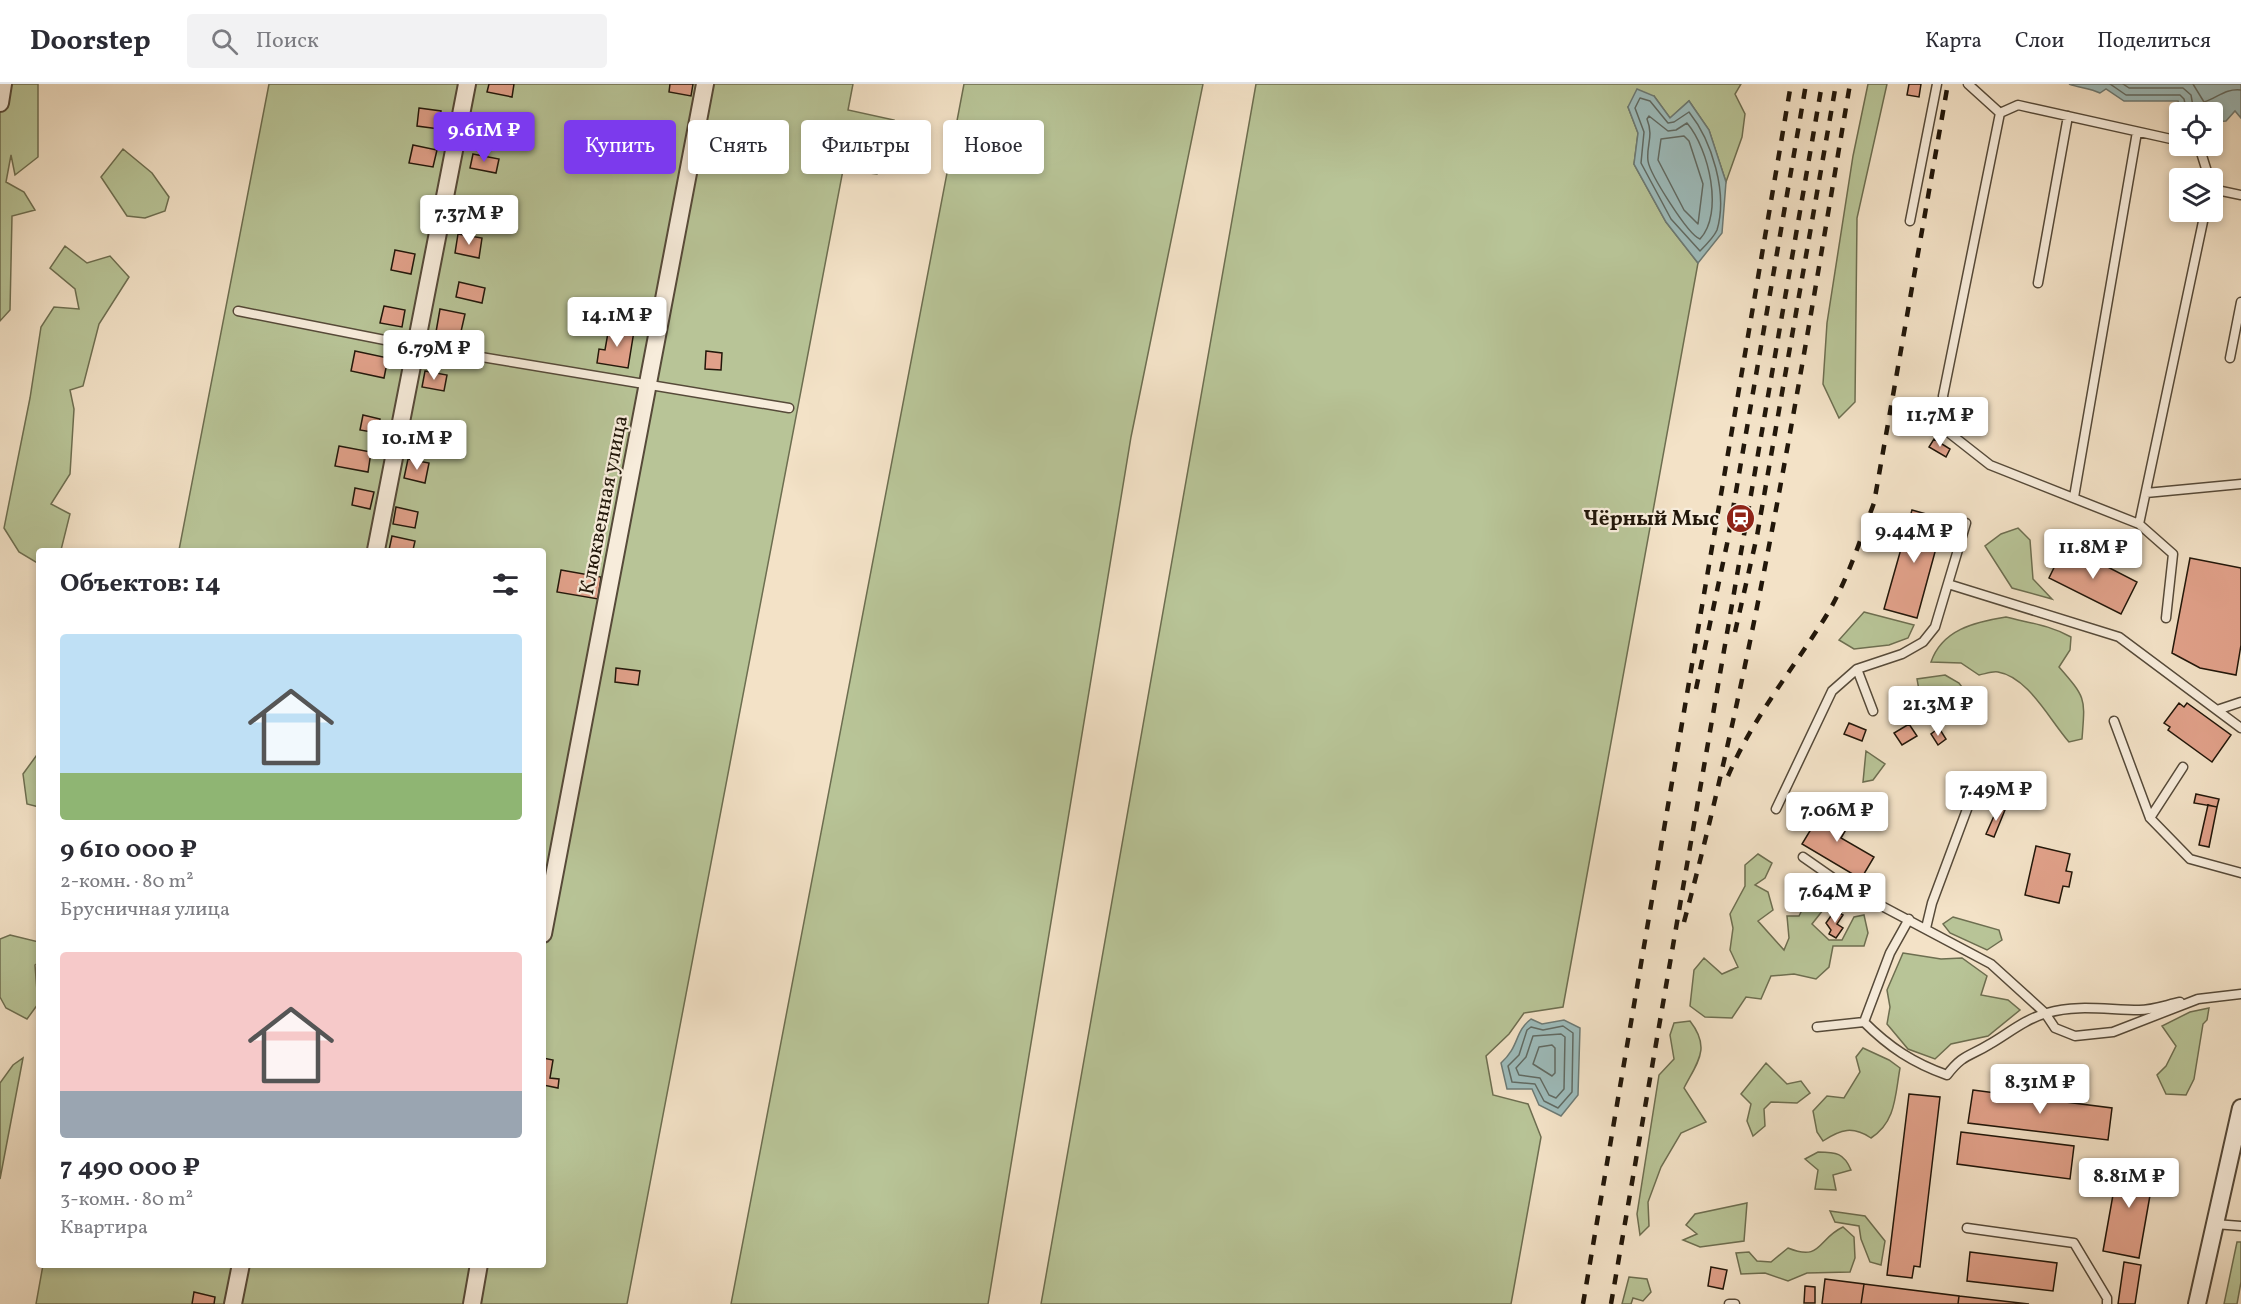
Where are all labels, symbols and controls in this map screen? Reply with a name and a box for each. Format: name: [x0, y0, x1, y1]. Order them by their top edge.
search box: [187, 14, 607, 68]
text: Doorstep: [30, 22, 151, 61]
icon: search: [208, 25, 241, 58]
text: Поиск: [256, 26, 319, 57]
text: Карта: [1925, 27, 1982, 56]
text: Слои: [2015, 27, 2064, 56]
text: Поделиться: [2097, 27, 2211, 56]
map controls: [2169, 102, 2223, 222]
button: locate: [2169, 102, 2223, 156]
pin: 9.61M ₽: [429, 112, 539, 163]
text: 9.61M ₽: [448, 117, 520, 145]
chip: Купить: [564, 120, 676, 174]
chip: Снять: [688, 120, 789, 174]
chip: Фильтры: [801, 120, 931, 174]
chip: Новое: [943, 120, 1044, 174]
button: layers: [2169, 168, 2223, 222]
pin: 7.37M ₽: [414, 195, 524, 246]
text: 7.37M ₽: [434, 200, 504, 228]
pin: 14.1M ₽: [562, 297, 672, 348]
text: 14.1M ₽: [582, 302, 652, 330]
pin: 6.79M ₽: [379, 330, 489, 381]
text: 6.79M ₽: [397, 335, 471, 363]
pin: 11.7M ₽: [1885, 397, 1995, 448]
text: 11.7M ₽: [1906, 402, 1974, 430]
street label: Клюквенная улица: [573, 413, 636, 598]
pin: 10.1M ₽: [362, 420, 472, 471]
text: 10.1M ₽: [381, 425, 453, 453]
station icon: Чёрный Мыс: [1724, 502, 1756, 534]
place label: Чёрный Мыс: [1583, 505, 1719, 534]
pin: 9.44M ₽: [1859, 513, 1969, 564]
text: 9.44M ₽: [1875, 518, 1953, 546]
pin: 11.8M ₽: [2038, 529, 2148, 580]
text: 11.8M ₽: [2058, 534, 2128, 562]
text: Объектов: 14: [60, 566, 221, 602]
icon: filters: [489, 568, 522, 601]
icon: home: [237, 673, 345, 781]
pin: 21.3M ₽: [1883, 686, 1993, 737]
text: 21.3M ₽: [1903, 691, 1973, 719]
pin: 7.49M ₽: [1941, 771, 2051, 822]
text: 7.49M ₽: [1960, 776, 2032, 804]
pin: 7.06M ₽: [1782, 792, 1892, 843]
text: 7.06M ₽: [1800, 797, 1874, 825]
text: 9 610 000 ₽: [60, 832, 197, 868]
text: 2-комн. · 80 m²: [60, 868, 194, 896]
pin: 7.64M ₽: [1780, 873, 1890, 924]
text: 7.64M ₽: [1798, 878, 1872, 906]
text: Брусничная улица: [60, 896, 230, 924]
icon: home: [237, 991, 345, 1099]
pin: 8.31M ₽: [1985, 1064, 2095, 1115]
text: 8.31M ₽: [2004, 1069, 2076, 1097]
text: 7 490 000 ₽: [60, 1150, 200, 1186]
pin: 8.81M ₽: [2074, 1158, 2184, 1209]
text: 8.81M ₽: [2093, 1163, 2165, 1191]
text: 3-комн. · 80 m²: [60, 1186, 193, 1214]
text: Квартира: [60, 1214, 148, 1242]

